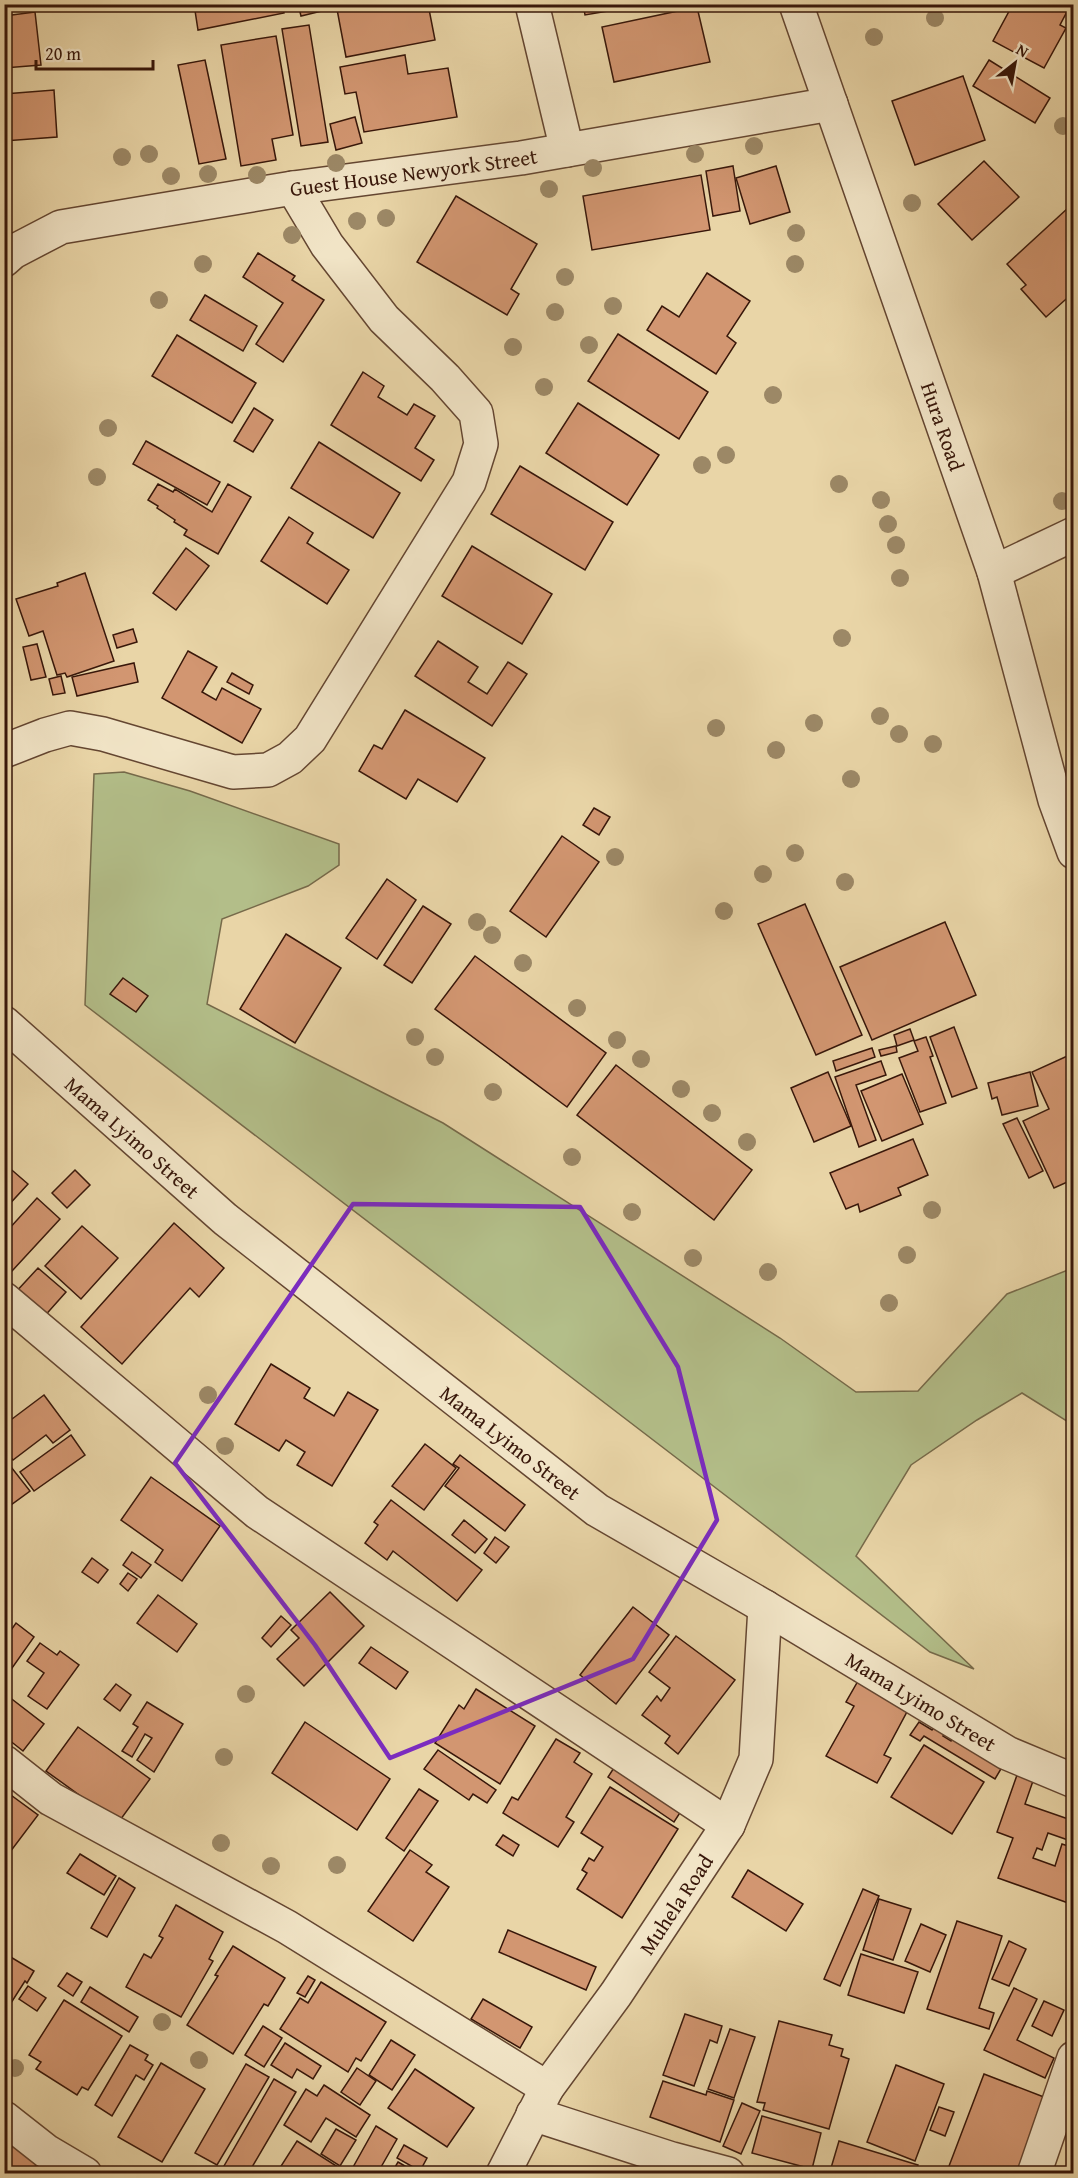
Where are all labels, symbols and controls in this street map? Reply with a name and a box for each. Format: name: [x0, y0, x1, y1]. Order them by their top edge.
scale bar: [36, 33, 153, 71]
north arrow: [985, 33, 1045, 93]
text: N: [1012, 37, 1034, 63]
text: 20 m: [45, 40, 81, 67]
street label: Guest House Newyork Street: [288, 140, 540, 204]
street label: Hura Road: [913, 377, 973, 476]
street label: Mama Lyimo Street: [58, 1069, 207, 1206]
street label: Mama Lyimo Street: [434, 1377, 588, 1508]
street label: Mama Lyimo Street: [840, 1644, 1003, 1759]
street label: Muhela Road: [631, 1847, 721, 1961]

